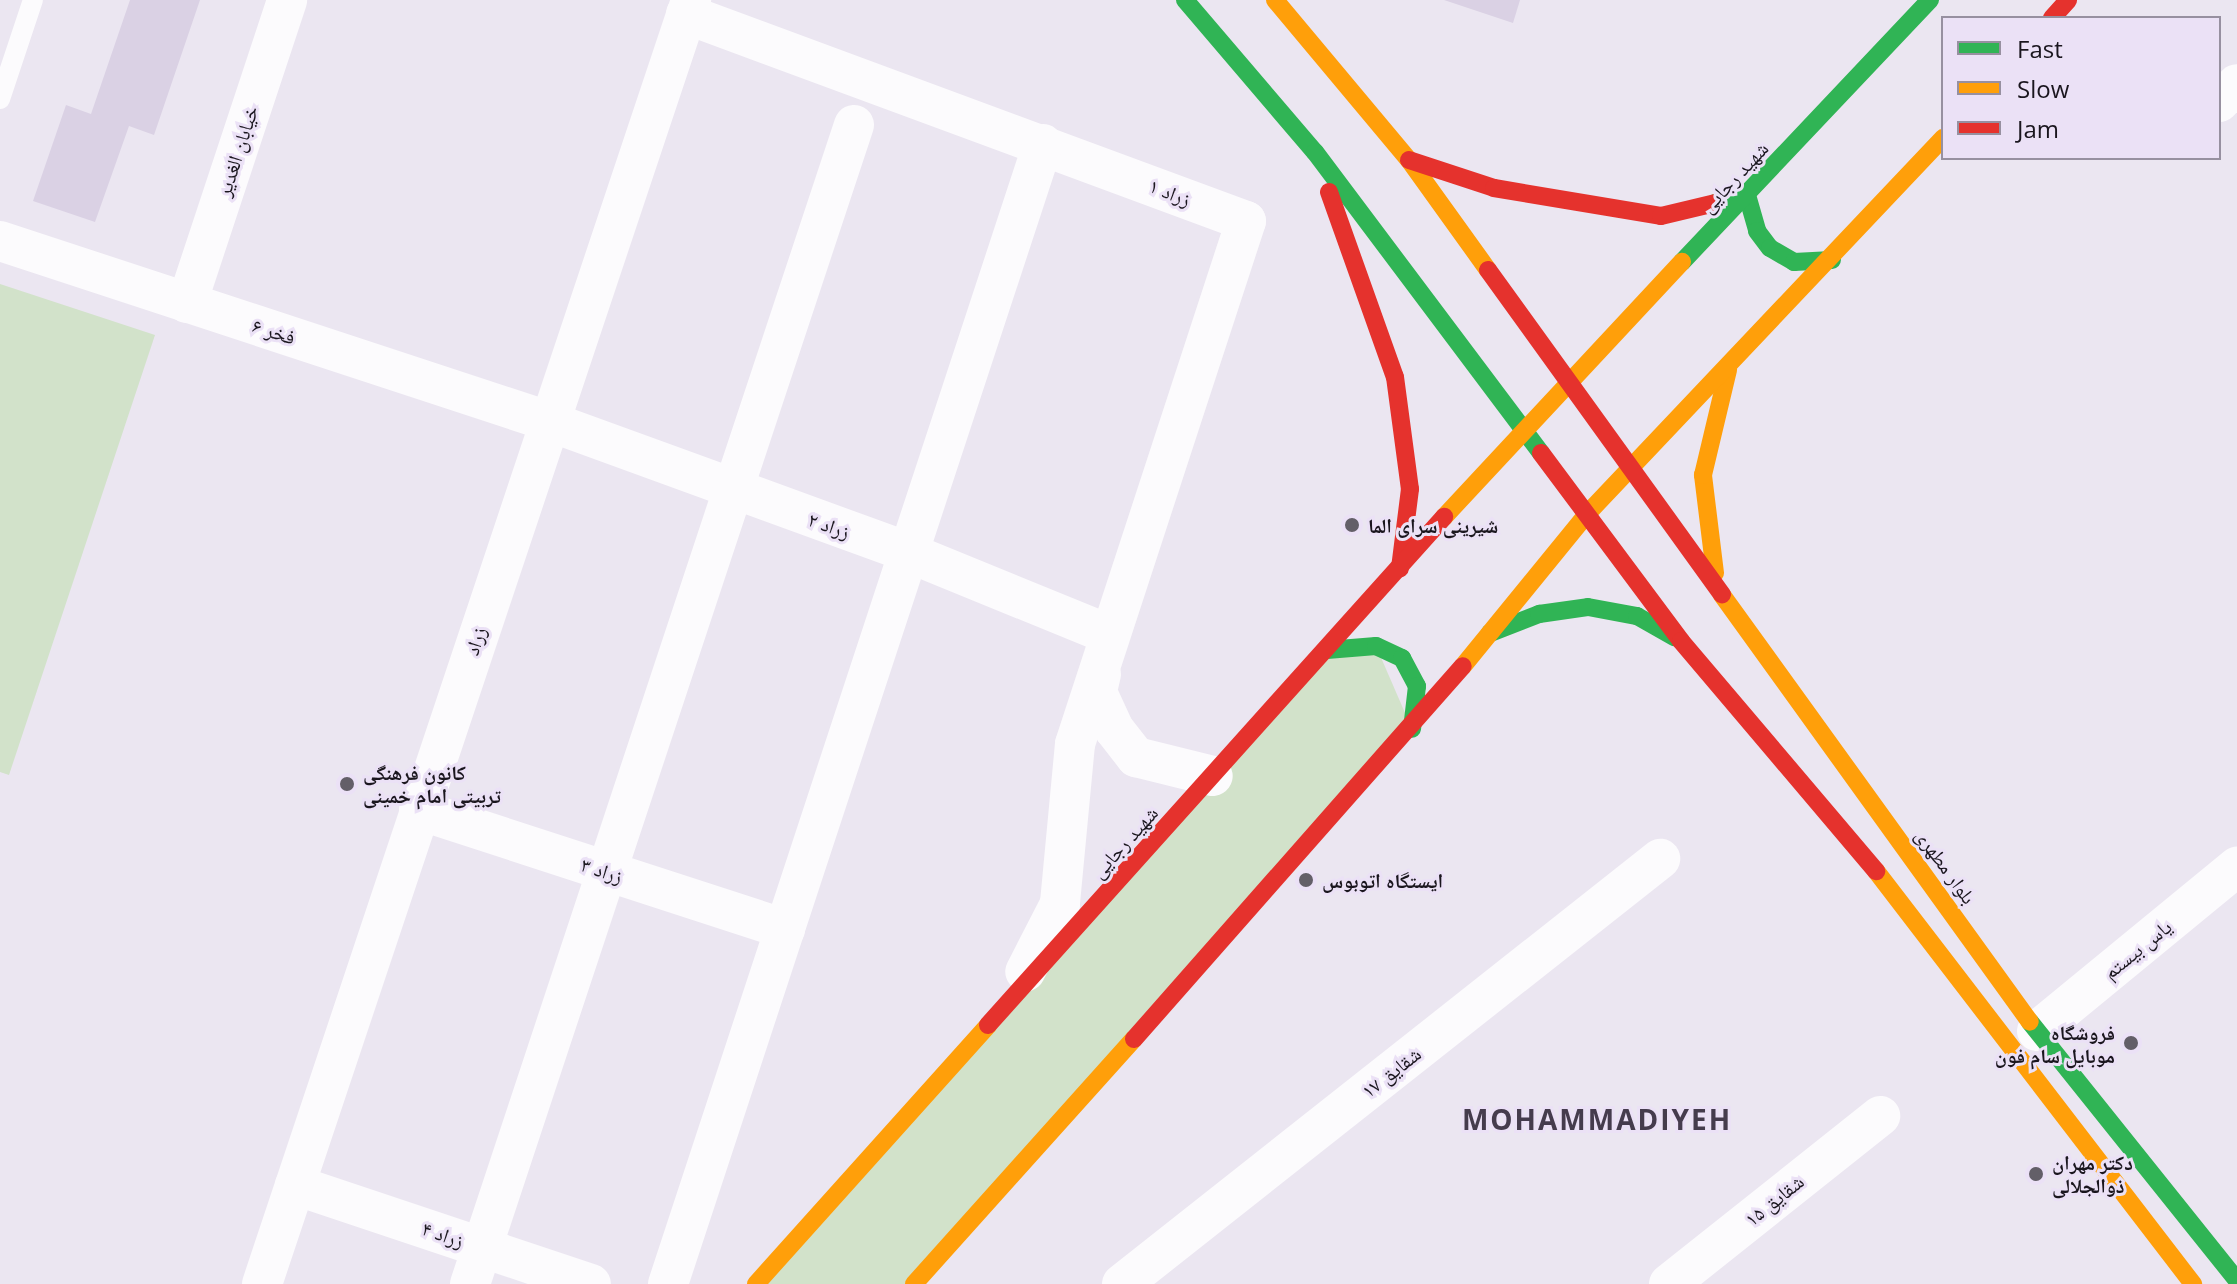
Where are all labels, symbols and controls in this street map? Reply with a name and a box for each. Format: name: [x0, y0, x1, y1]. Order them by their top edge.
legend: [1941, 16, 2221, 160]
text: Fast: [2017, 32, 2063, 65]
text: Slow: [2017, 72, 2069, 105]
street label: خیابان الغدیر: [211, 103, 263, 199]
text: Jam: [2017, 112, 2059, 145]
street label: شهید رجایی: [1695, 136, 1773, 218]
street label: زراد ۱: [1146, 173, 1194, 211]
street label: فخر ۶: [249, 313, 299, 349]
street label: زراد ۲: [805, 507, 853, 543]
place label: شیرینی سرای الما: [1368, 513, 1498, 537]
marker: شیرینی سرای الما: [1343, 516, 1361, 534]
street label: زراد: [459, 624, 491, 658]
place label: کانون فرهنگی تربیتی امام خمینی: [363, 760, 501, 807]
marker: کانون فرهنگی تربیتی امام خمینی: [338, 775, 356, 793]
street label: شهید رجایی: [1085, 801, 1163, 883]
street label: بلوار مطهری: [1911, 824, 1981, 908]
street label: زراد ۳: [578, 852, 626, 888]
place label: ایستگاه اتوبوس: [1322, 868, 1443, 892]
marker: ایستگاه اتوبوس: [1297, 871, 1315, 889]
street label: یاس بیستم: [2098, 914, 2176, 984]
place label: فروشگاه موبایل سام فون: [1995, 1020, 2115, 1067]
marker: فروشگاه موبایل سام فون: [2122, 1034, 2140, 1052]
street label: شقایق ۱۷: [1356, 1041, 1426, 1103]
district label: MOHAMMADIYEH: [1462, 1102, 1732, 1136]
place label: دکتر مهران ذوالجلالی: [2052, 1150, 2133, 1197]
marker: دکتر مهران ذوالجلالی: [2027, 1165, 2045, 1183]
street label: شقایق ۱۵: [1740, 1169, 1808, 1231]
street label: زراد ۴: [419, 1216, 467, 1252]

